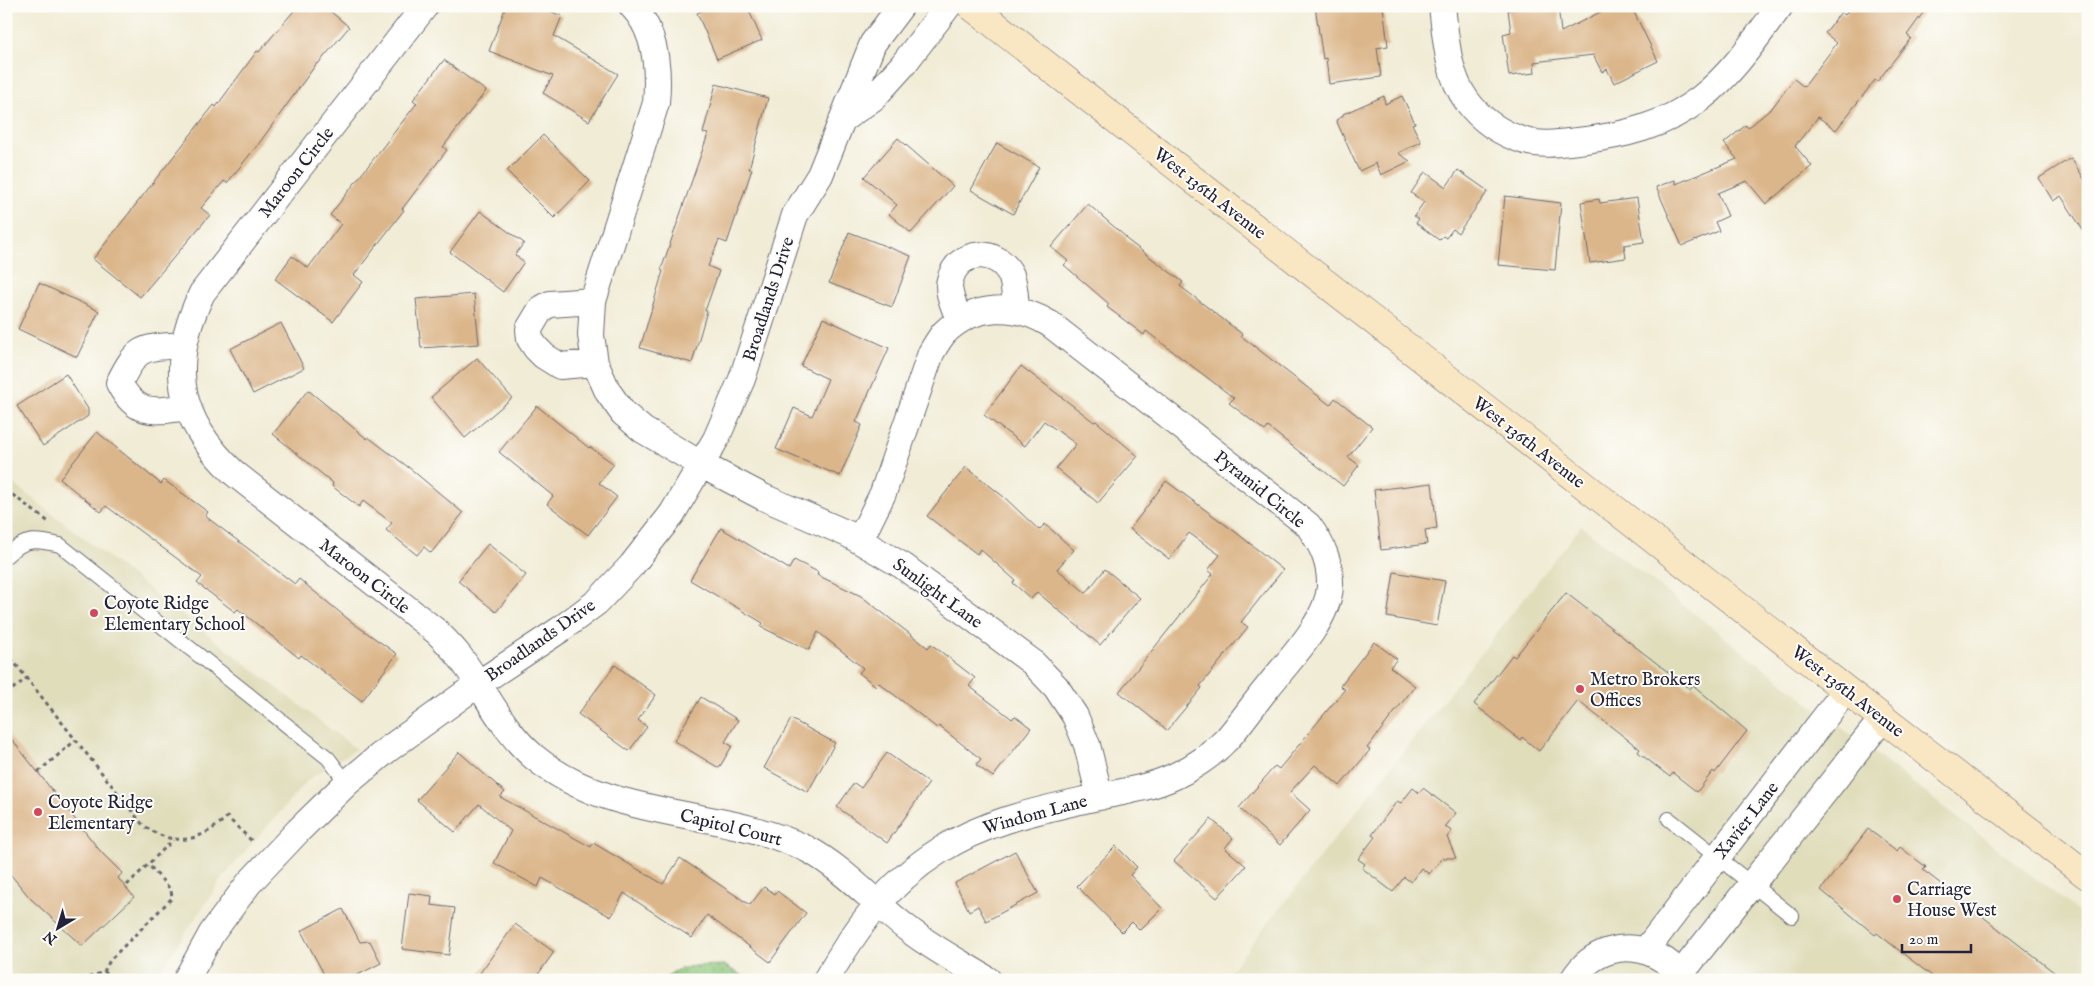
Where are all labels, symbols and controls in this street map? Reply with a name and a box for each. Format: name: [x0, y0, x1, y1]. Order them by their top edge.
street label: Maroon Circle: [254, 123, 340, 223]
street label: West 136th Avenue: [1148, 143, 1270, 245]
street label: Broadlands Drive: [738, 234, 800, 365]
street label: West 136th Avenue: [1467, 392, 1589, 494]
street label: Pyramid Circle: [1209, 446, 1309, 534]
street label: Maroon Circle: [314, 534, 414, 620]
street label: Sunlight Lane: [888, 554, 987, 635]
place label: Coyote Ridge Elementary School: [104, 593, 245, 637]
street label: Broadlands Drive: [481, 595, 601, 688]
marker: Coyote Ridge Elementary School: [88, 607, 100, 619]
street label: West 136th Avenue: [1786, 641, 1908, 743]
place label: Metro Brokers Offices: [1590, 669, 1700, 713]
marker: Metro Brokers Offices: [1574, 683, 1586, 695]
street label: Xavier Lane: [1710, 778, 1785, 864]
street label: Windom Lane: [981, 790, 1090, 840]
place label: Coyote Ridge Elementary: [48, 792, 153, 836]
street label: Capitol Court: [677, 805, 784, 852]
marker: Coyote Ridge Elementary: [32, 806, 44, 818]
place label: Carriage House West: [1907, 879, 1997, 923]
marker: Carriage House West: [1891, 893, 1903, 905]
north arrow: [32, 904, 82, 954]
scale bar: [1902, 921, 1970, 953]
text: N: [40, 927, 62, 949]
text: 20 m: [1909, 930, 1939, 949]

